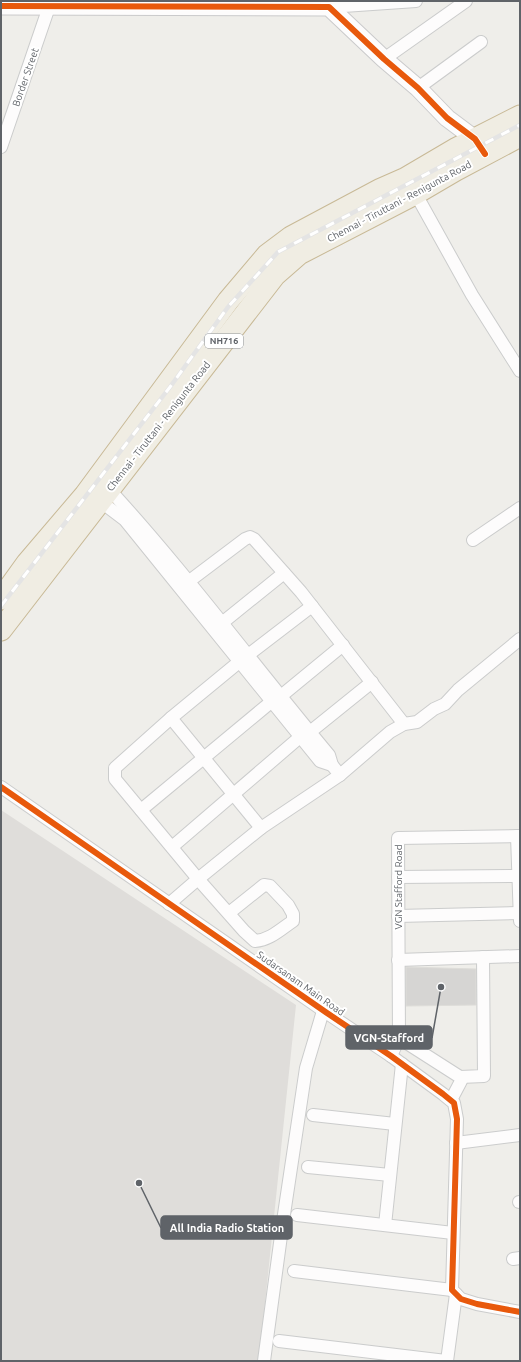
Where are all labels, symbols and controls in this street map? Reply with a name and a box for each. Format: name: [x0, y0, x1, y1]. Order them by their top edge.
street label: Border Street: [10, 46, 41, 108]
street label: Chennai - Tiruttani - Renigunta Road: [325, 159, 473, 244]
road number: NH716: [205, 334, 243, 348]
street label: Chennai - Tiruttani - Renigunta Road: [104, 359, 213, 493]
street label: VGN Stafford Road: [393, 844, 404, 930]
street label: Sudarsanam Main Road: [255, 949, 347, 1018]
callout: VGN-Stafford: [346, 1026, 432, 1049]
text: VGN-Stafford: [354, 1032, 424, 1044]
callout: All India Radio Station: [161, 1216, 292, 1239]
text: All India Radio Station: [170, 1222, 284, 1234]

